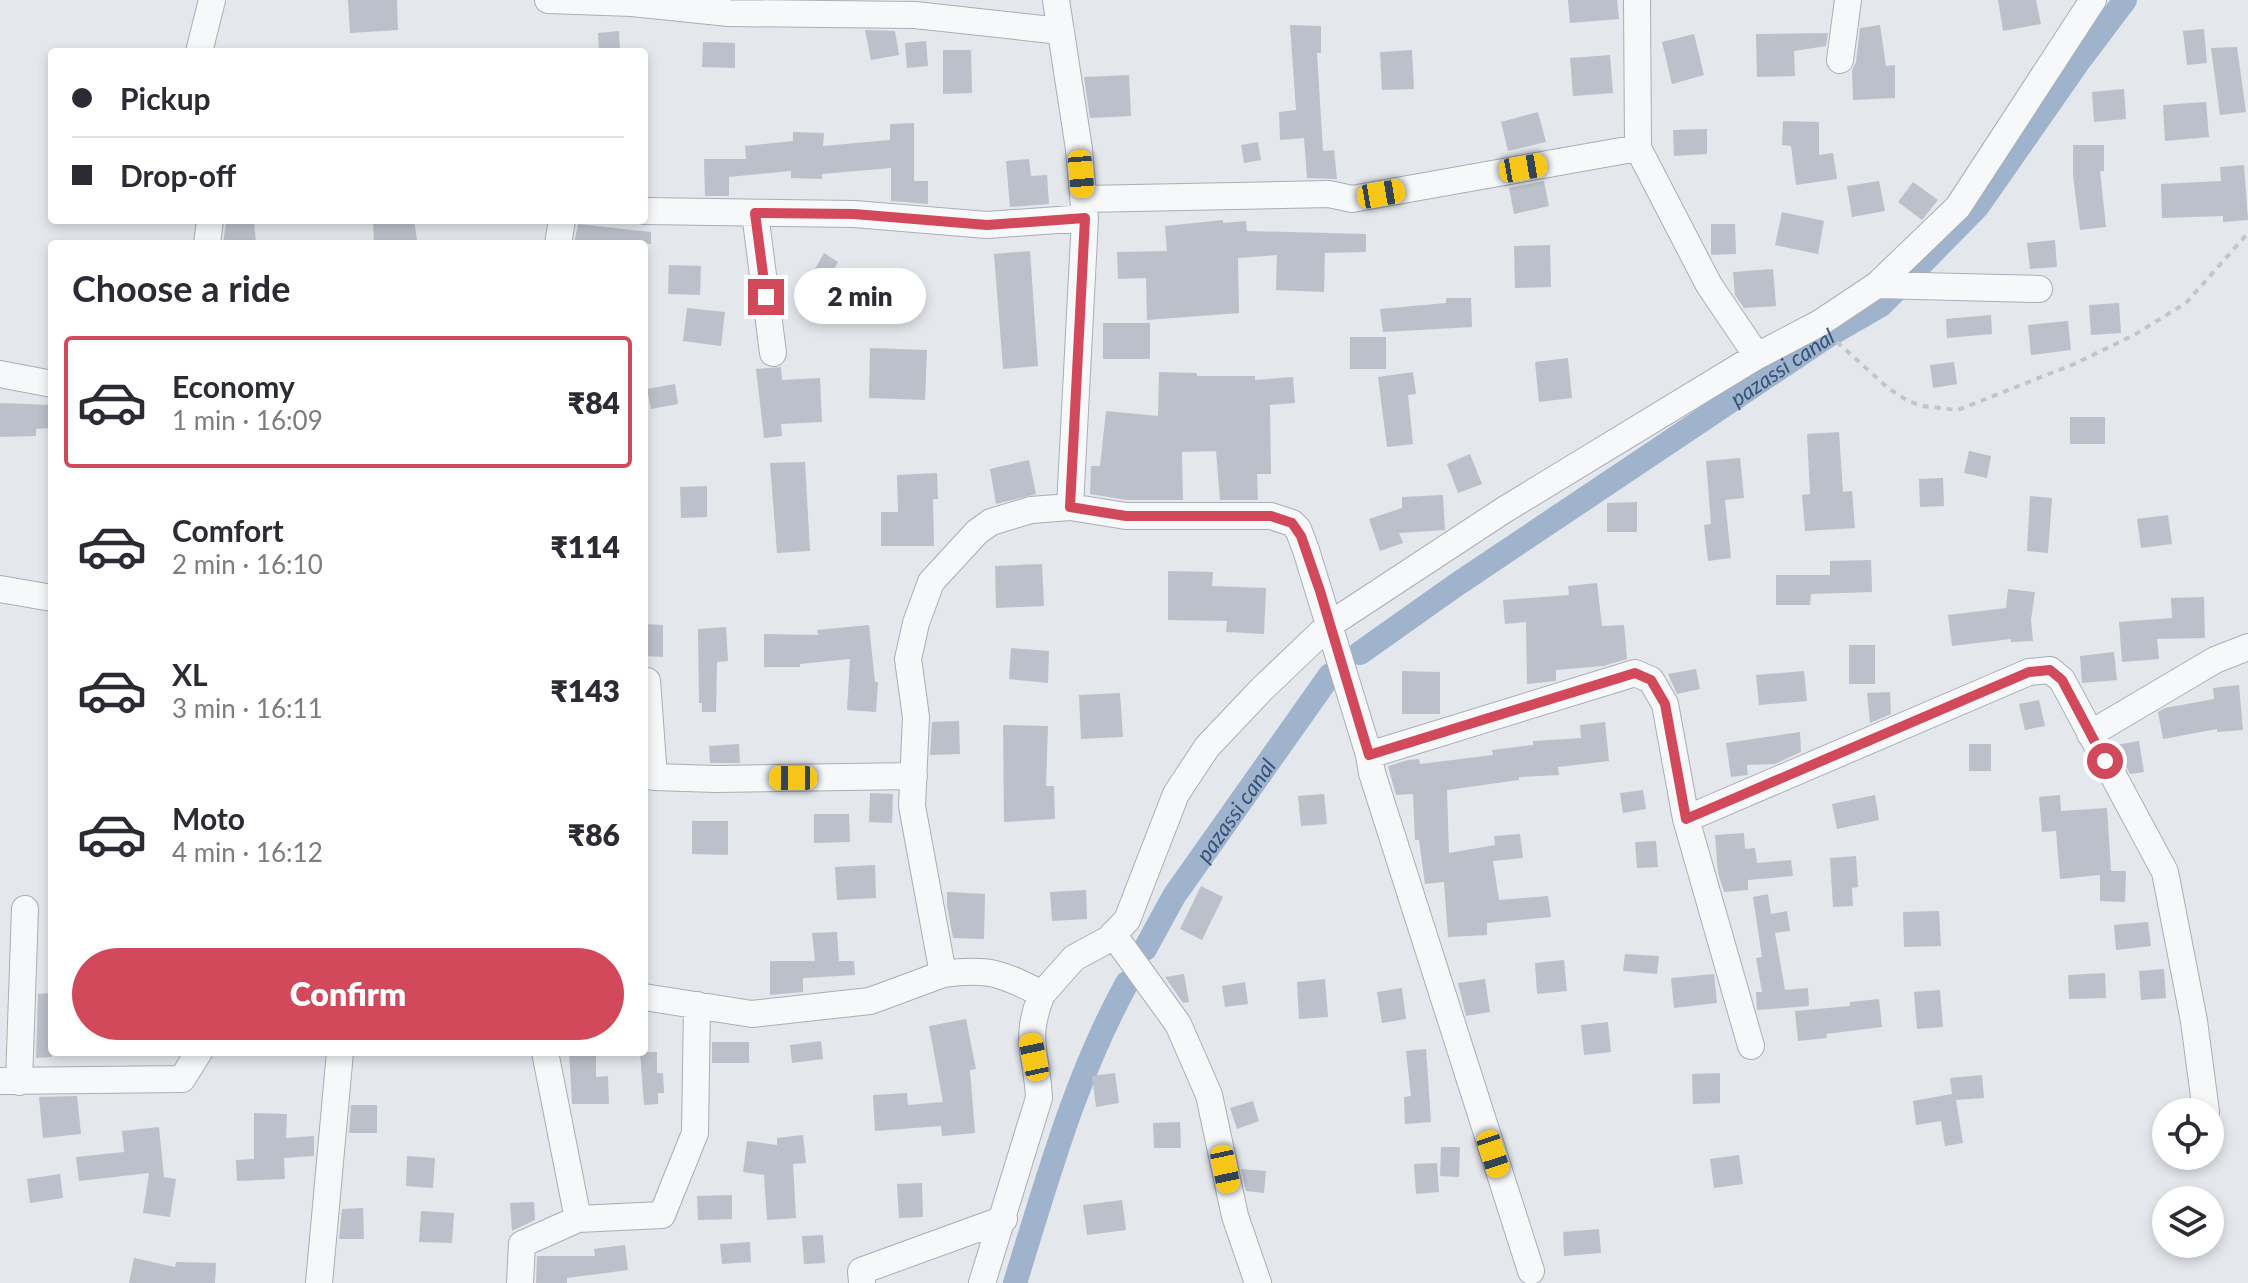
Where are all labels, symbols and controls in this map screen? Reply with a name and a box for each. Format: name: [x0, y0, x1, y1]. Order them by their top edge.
text: Pickup: [120, 80, 211, 116]
car: [1067, 149, 1095, 199]
car: [1497, 152, 1549, 184]
text: Drop-off: [120, 157, 236, 193]
car: [1355, 178, 1407, 210]
text: Choose a ride: [72, 266, 291, 310]
callout: 2 min: [794, 269, 926, 325]
route end: [748, 279, 784, 315]
text: 2 min: [828, 280, 892, 312]
water label: pazassi canal: [1725, 322, 1839, 411]
icon: car: [76, 366, 148, 438]
text: Economy: [172, 368, 295, 404]
text: ₹84: [568, 384, 620, 420]
text: 1 min · 16:09: [172, 404, 323, 436]
icon: car: [76, 510, 148, 582]
text: Comfort: [172, 512, 284, 548]
text: ₹114: [550, 528, 620, 564]
text: 2 min · 16:10: [172, 548, 323, 580]
icon: car: [76, 654, 148, 726]
text: XL: [172, 656, 208, 692]
text: ₹143: [550, 672, 620, 708]
text: 3 min · 16:11: [172, 692, 323, 724]
route start: [2087, 743, 2123, 779]
water label: pazassi canal: [1189, 753, 1281, 867]
car: [769, 766, 817, 790]
icon: car: [76, 798, 148, 870]
text: Moto: [172, 800, 245, 836]
text: ₹86: [568, 816, 620, 852]
text: 4 min · 16:12: [172, 836, 323, 868]
button: Confirm: [72, 948, 624, 1040]
car: [1017, 1031, 1051, 1083]
map controls: [2152, 1098, 2224, 1258]
button: locate: [2152, 1098, 2224, 1170]
car: [1474, 1127, 1512, 1181]
car: [1208, 1143, 1242, 1195]
button: layers: [2152, 1186, 2224, 1258]

